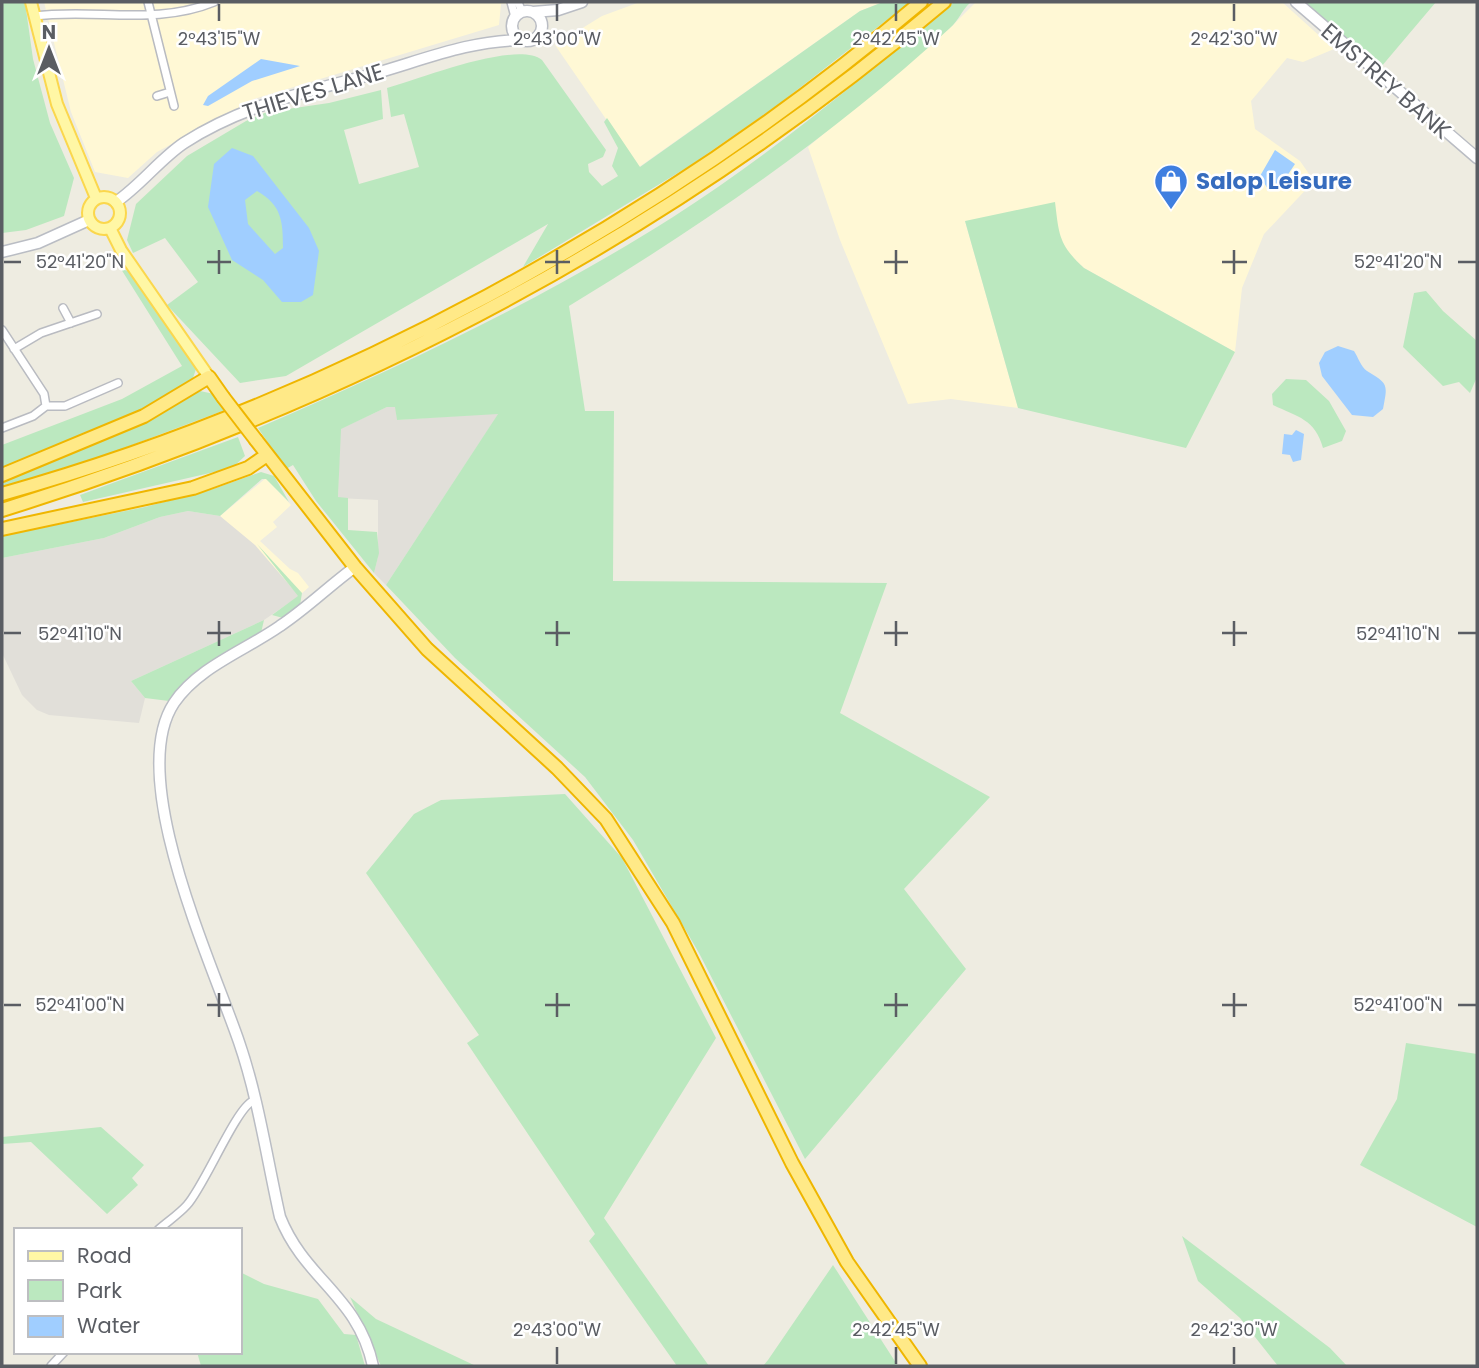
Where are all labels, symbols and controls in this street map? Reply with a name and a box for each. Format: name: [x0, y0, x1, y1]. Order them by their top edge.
north arrow: [14, 14, 84, 84]
street label: EMSTREY BANK: [1314, 16, 1458, 147]
text: N: [42, 19, 56, 46]
text: 2°43'15"W: [178, 26, 261, 51]
text: 2°43'00"W: [513, 26, 601, 51]
text: 2°42'45"W: [852, 26, 940, 51]
text: 2°42'30"W: [1191, 26, 1278, 51]
street label: THIEVES LANE: [238, 55, 388, 129]
shop icon: Salop Leisure: [1152, 162, 1190, 211]
place label: Salop Leisure: [1196, 165, 1352, 197]
text: 52°41'20"N: [36, 249, 124, 274]
text: 52°41'20"N: [1354, 249, 1442, 274]
text: 52°41'10"N: [38, 621, 122, 646]
text: 52°41'10"N: [1356, 621, 1440, 646]
text: 52°41'00"N: [35, 992, 125, 1017]
text: 52°41'00"N: [1353, 992, 1443, 1017]
legend: [14, 1228, 242, 1354]
text: Road: [77, 1241, 132, 1270]
text: Park: [77, 1276, 122, 1305]
text: Water: [77, 1311, 140, 1340]
text: 2°43'00"W: [513, 1317, 601, 1342]
text: 2°42'45"W: [852, 1317, 940, 1342]
text: 2°42'30"W: [1191, 1317, 1278, 1342]

